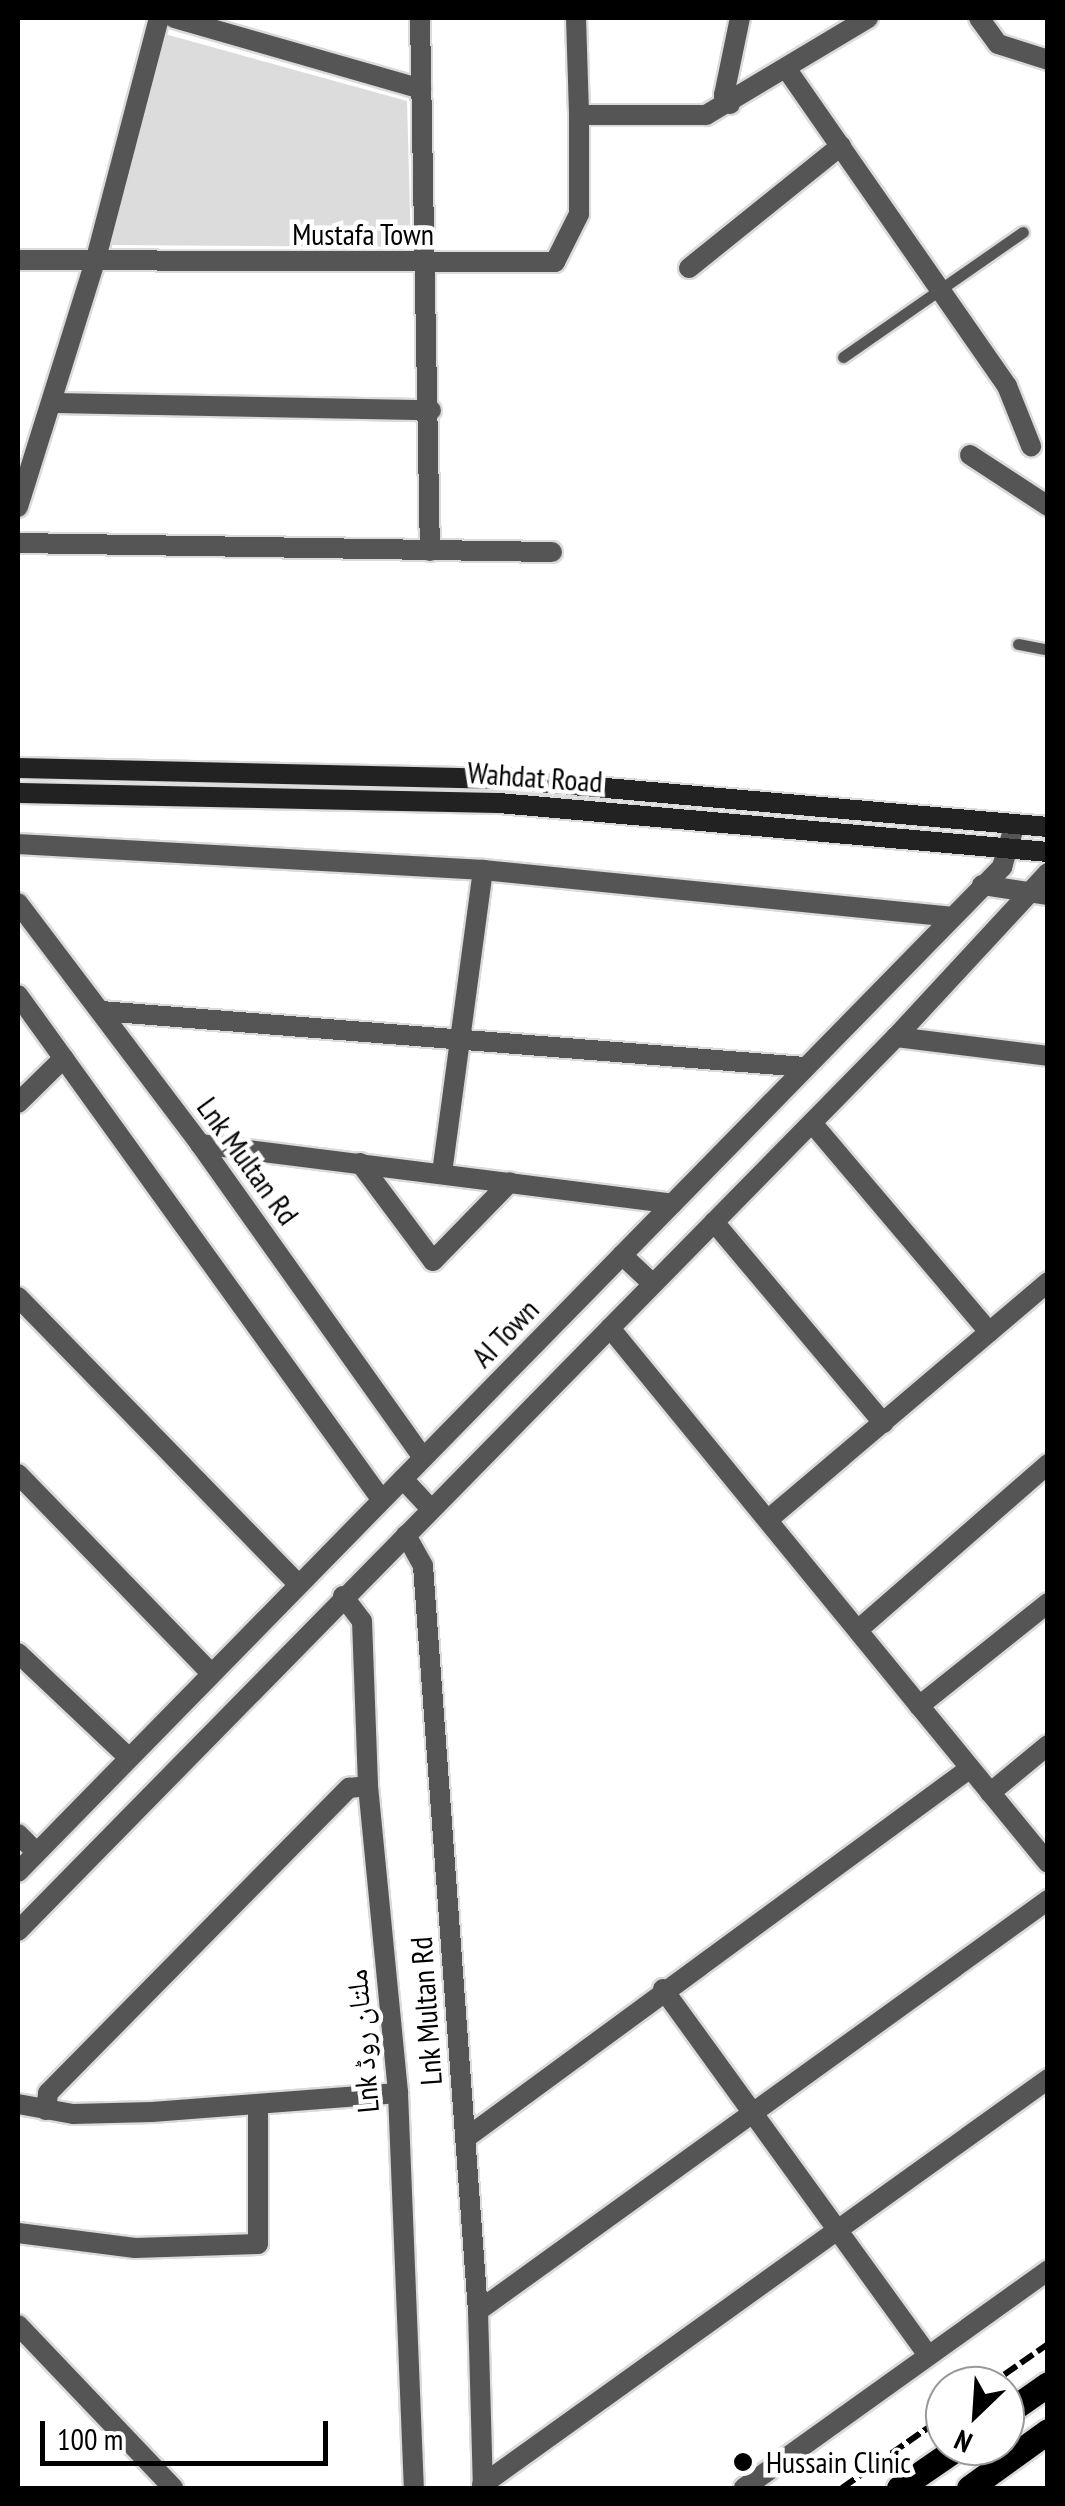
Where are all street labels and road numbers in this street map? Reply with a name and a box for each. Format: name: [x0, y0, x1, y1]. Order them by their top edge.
street label: Mustafa Town: [292, 216, 434, 252]
street label: Wahdat Road: [466, 754, 604, 800]
street label: Lnk Multan Rd: [190, 1090, 306, 1232]
street label: AI Town: [464, 1291, 546, 1375]
street label: Lnk Multan Rd: [403, 1935, 449, 2087]
street label: Lnk ملتان روڈ: [338, 1967, 386, 2115]

